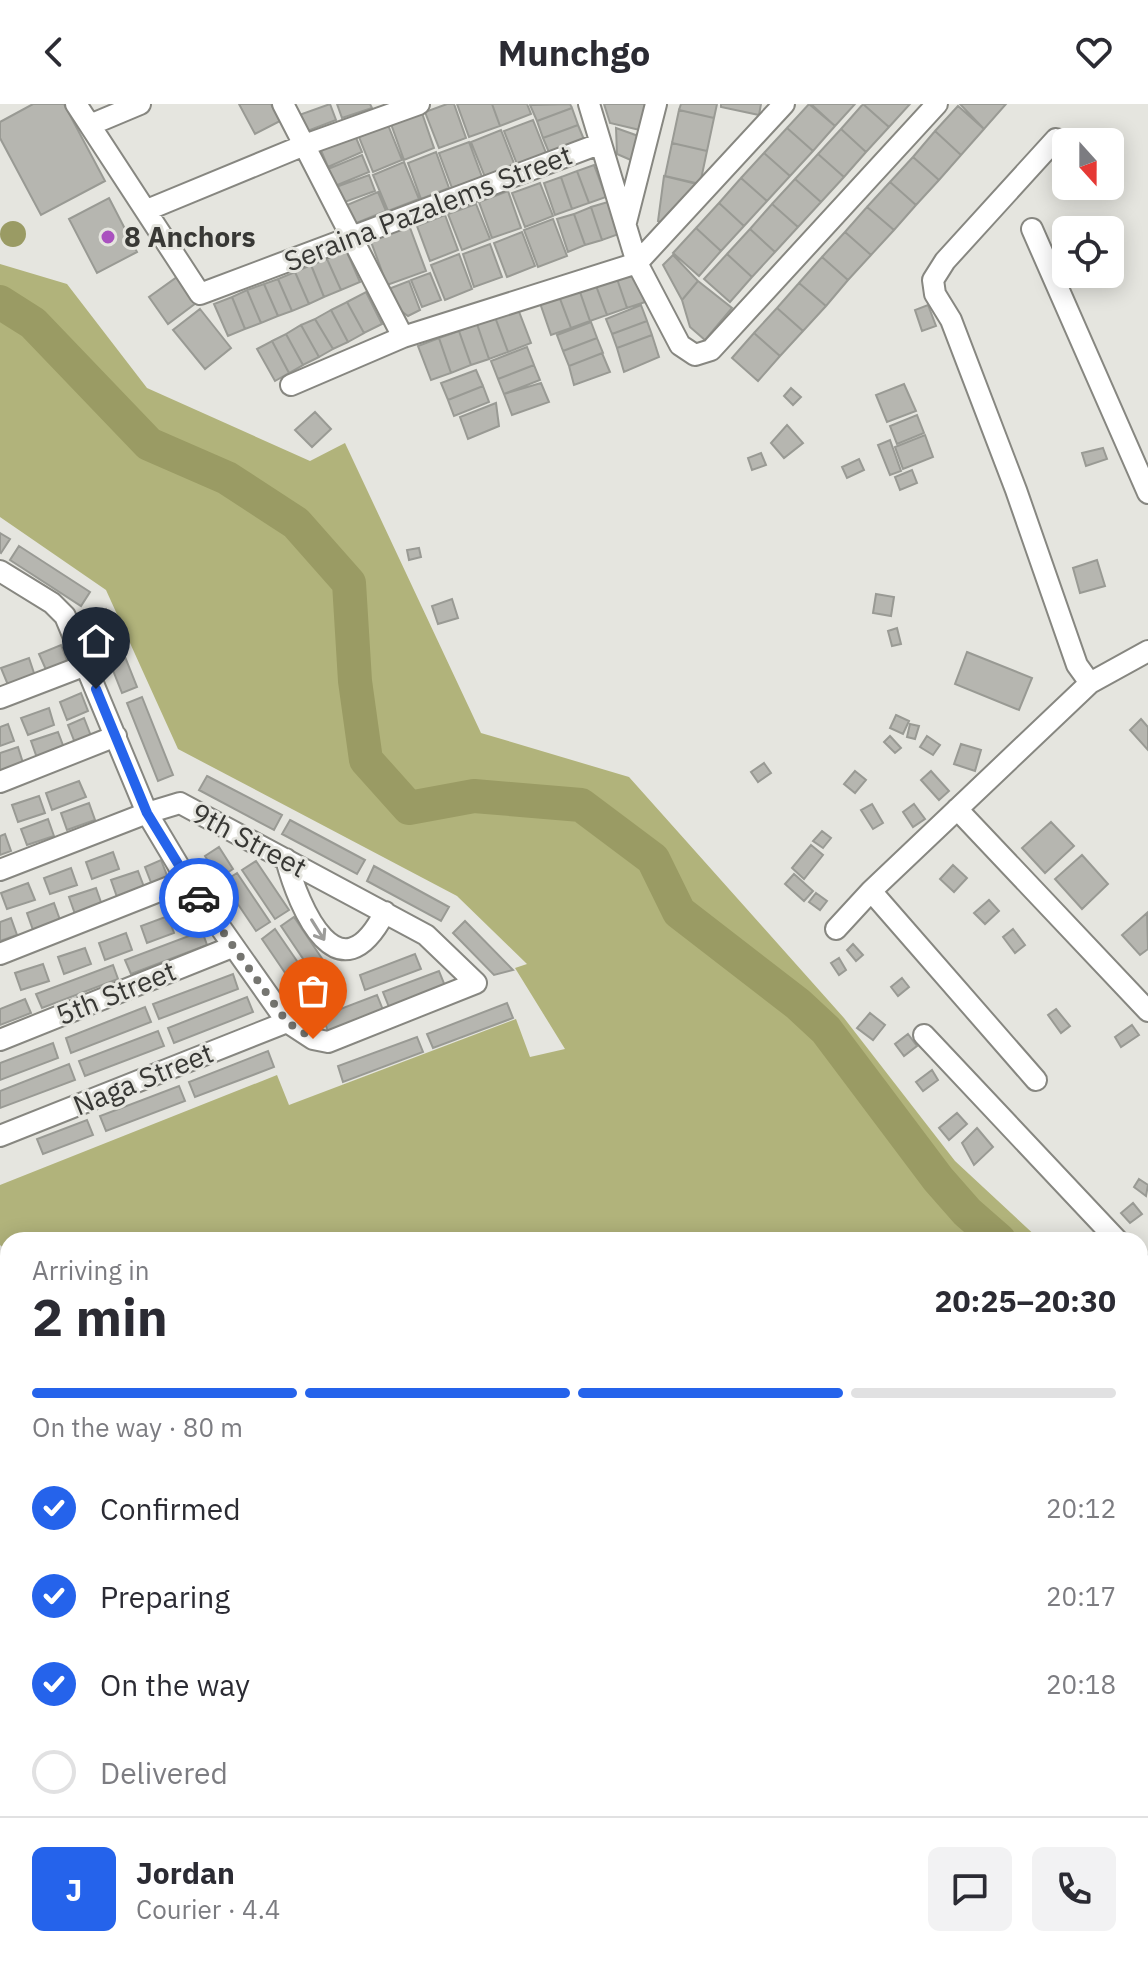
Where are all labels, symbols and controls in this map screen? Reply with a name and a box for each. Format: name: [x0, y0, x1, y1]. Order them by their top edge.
text: Munchgo: [498, 29, 650, 76]
icon: back: [32, 30, 76, 74]
icon: heart: [1072, 30, 1116, 74]
north arrow: [1052, 128, 1124, 200]
map controls: [1052, 128, 1124, 288]
street label: Seraina Pazalems Street: [279, 136, 577, 280]
button: locate: [1052, 216, 1124, 288]
place label: 8 Anchors: [124, 218, 256, 255]
marker: 8 Anchors: [99, 228, 117, 246]
pin: [62, 607, 130, 689]
icon: home: [74, 619, 118, 663]
street label: 9th Street: [185, 794, 314, 885]
courier: [159, 858, 239, 938]
icon: car: [177, 876, 221, 920]
one-way arrow: [309, 918, 326, 940]
street label: 5th Street: [50, 952, 181, 1033]
pin: [279, 957, 347, 1039]
icon: bag: [291, 969, 335, 1013]
street label: Naga Street: [67, 1034, 218, 1123]
text: Arriving in: [32, 1253, 149, 1287]
text: 20:25–20:30: [935, 1281, 1116, 1320]
text: 2 min: [32, 1283, 168, 1350]
text: On the way · 80 m: [32, 1410, 243, 1444]
icon: check: [32, 1486, 76, 1530]
text: Confirmed: [100, 1489, 241, 1528]
text: 20:12: [1046, 1491, 1116, 1525]
icon: check: [32, 1574, 76, 1618]
text: Preparing: [100, 1577, 230, 1616]
text: 20:17: [1046, 1579, 1116, 1613]
icon: check: [32, 1662, 76, 1706]
text: On the way: [100, 1665, 250, 1704]
text: 20:18: [1046, 1667, 1116, 1701]
text: Delivered: [100, 1753, 228, 1792]
button: chat: [928, 1847, 1012, 1931]
button: phone: [1032, 1847, 1116, 1931]
text: Jordan: [136, 1853, 235, 1892]
text: J: [66, 1870, 82, 1909]
text: Courier · 4.4: [136, 1892, 280, 1926]

